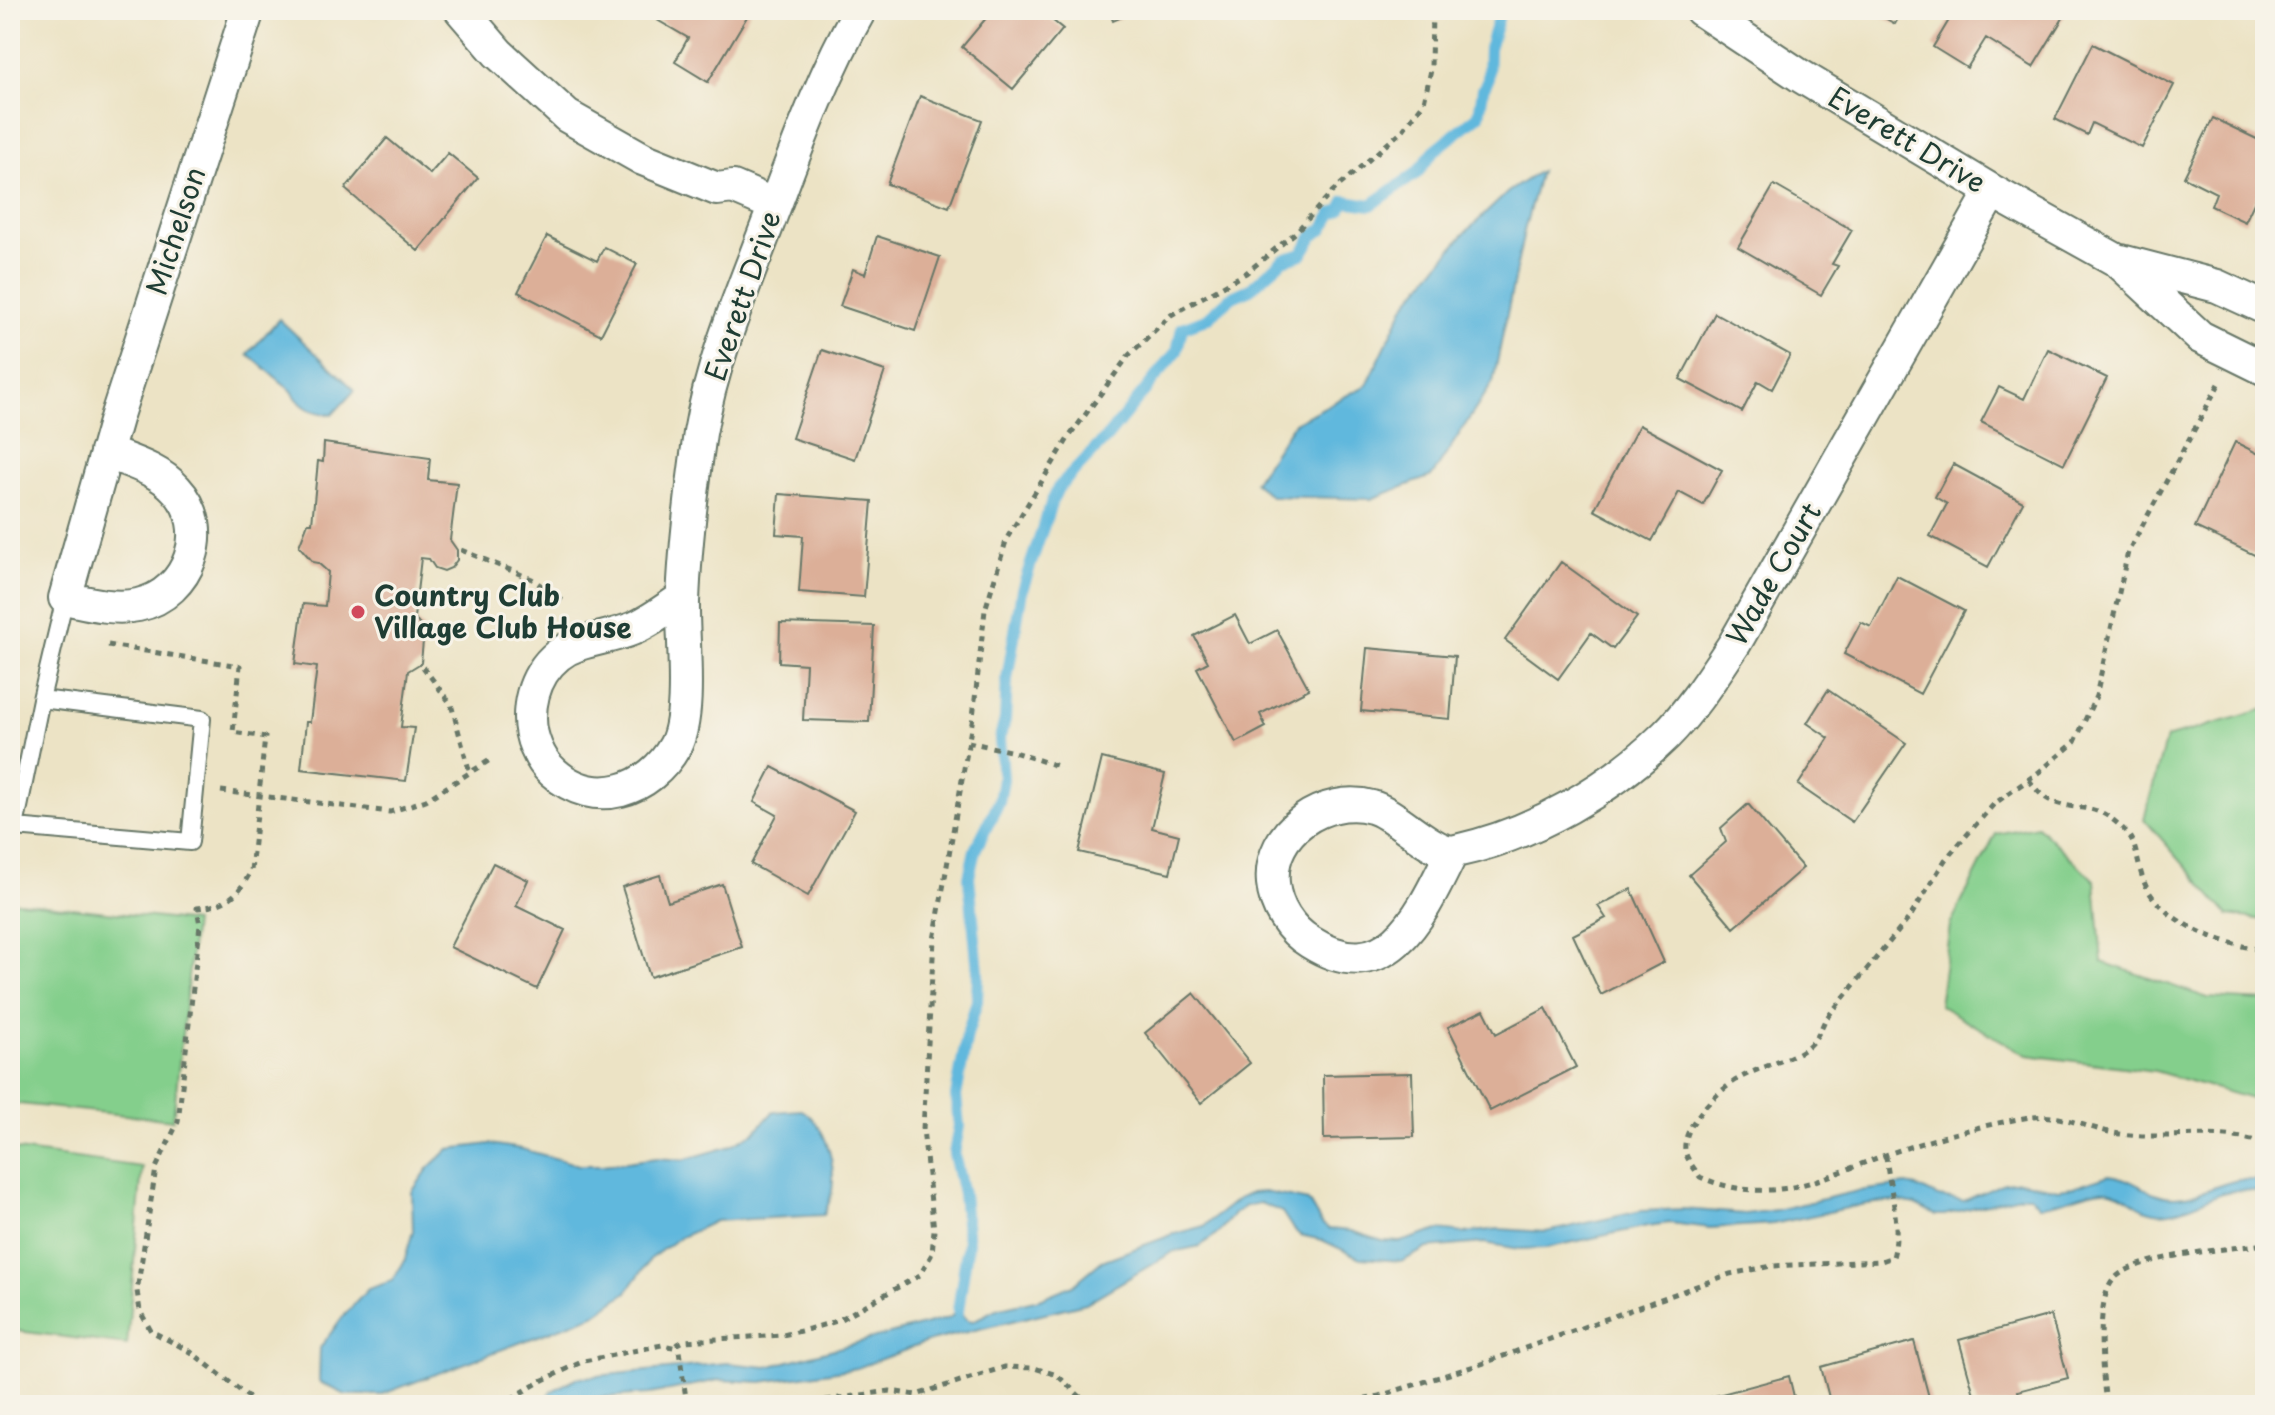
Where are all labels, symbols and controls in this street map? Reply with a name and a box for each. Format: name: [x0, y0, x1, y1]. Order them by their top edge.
street label: Everett Drive: [1821, 75, 1995, 203]
street label: Michelson: [134, 161, 215, 300]
street label: Everett Drive: [692, 205, 791, 386]
street label: Wade Court: [1714, 494, 1831, 653]
place label: Country Club Village Club House: [374, 573, 632, 648]
marker: Country Club Village Club House: [349, 603, 367, 621]

